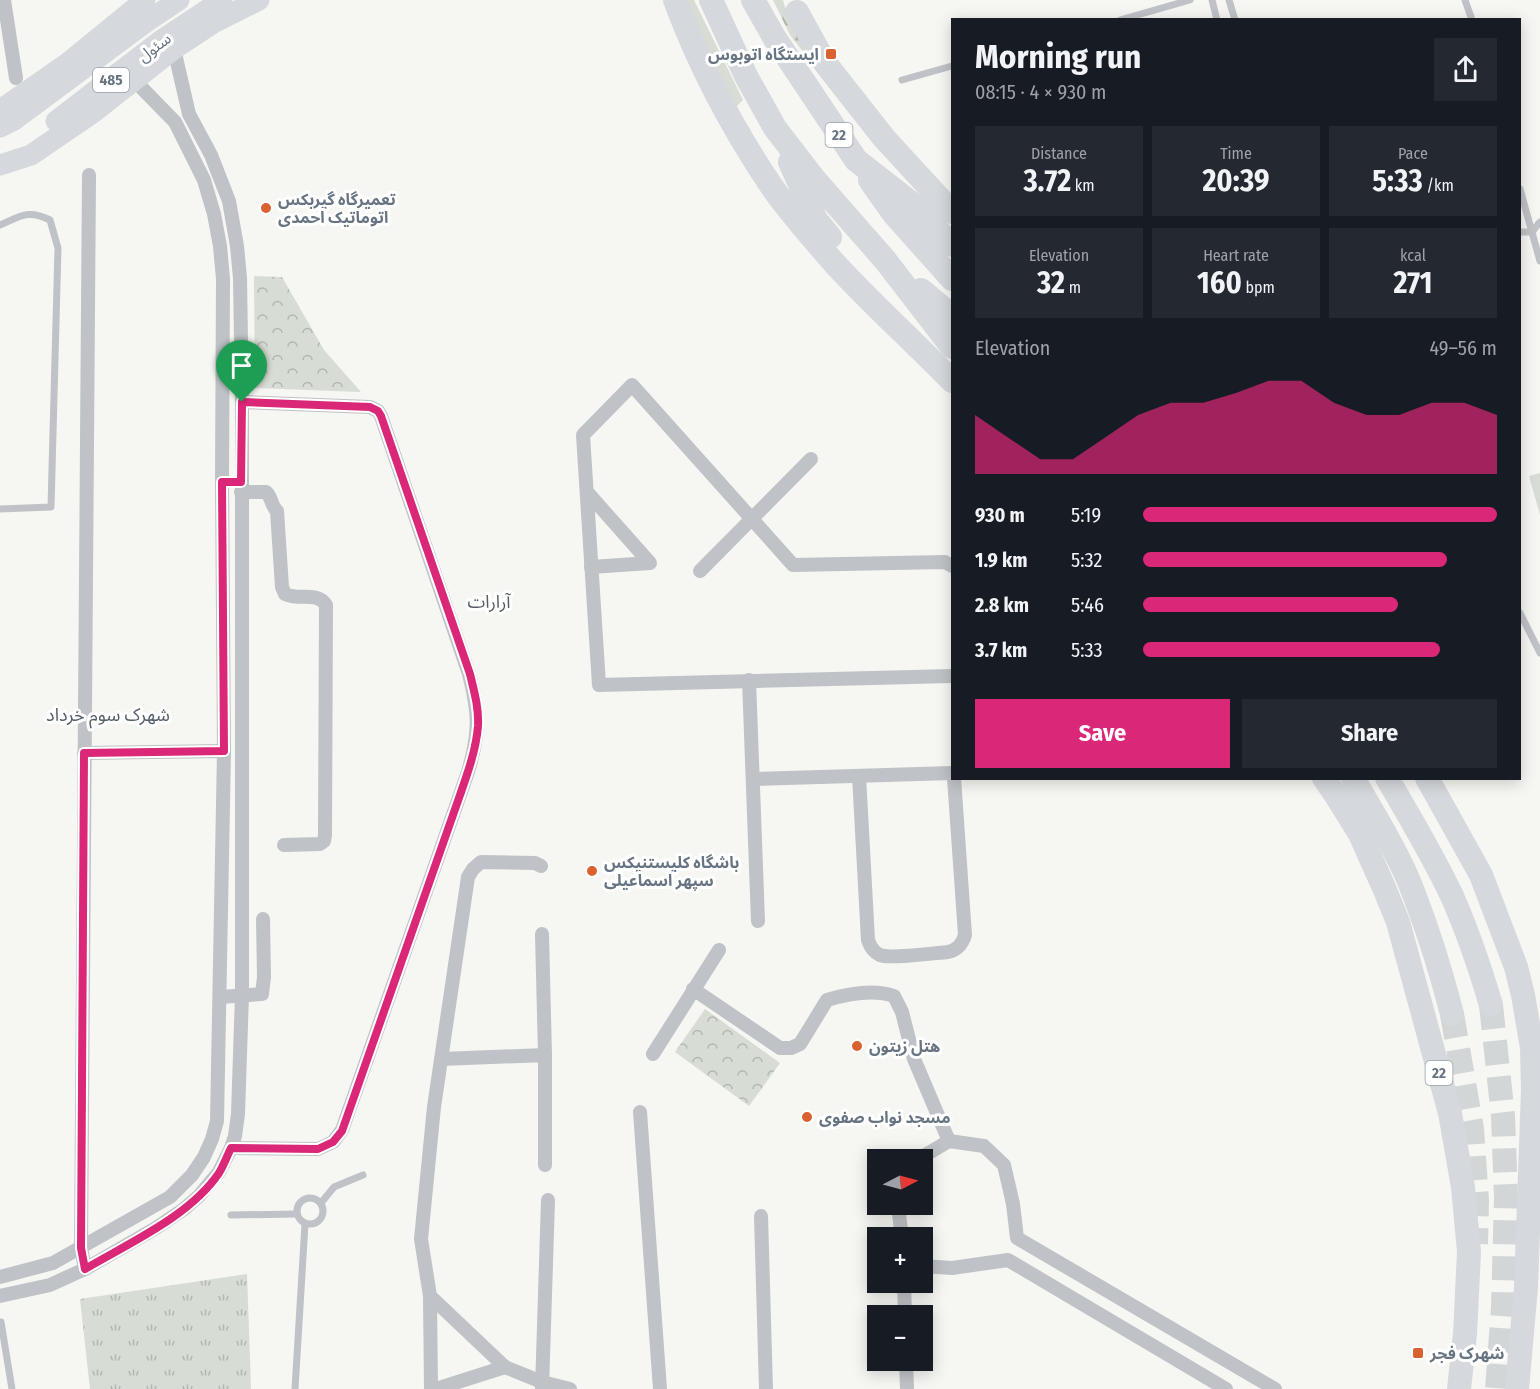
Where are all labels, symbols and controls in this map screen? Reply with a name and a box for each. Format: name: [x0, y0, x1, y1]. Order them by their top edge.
street label: سئول: [134, 29, 175, 67]
text: Morning run: [975, 37, 1141, 77]
button: share: [1434, 38, 1497, 101]
place label: ایستگاه اتوبوس: [708, 45, 819, 64]
marker: ایستگاه اتوبوس: [824, 47, 838, 61]
road number: 485: [93, 68, 129, 92]
text: 08:15 · 4 × 930 m: [975, 80, 1106, 104]
road number: 22: [826, 123, 852, 147]
text: Distance: [1031, 144, 1087, 163]
text: Time: [1220, 144, 1252, 163]
text: Pace: [1398, 144, 1428, 163]
text: 3.72: [1023, 163, 1071, 199]
text: 20:39: [1202, 163, 1270, 199]
text: 5:33: [1372, 163, 1423, 199]
text: km: [1071, 176, 1095, 195]
text: /km: [1423, 176, 1454, 195]
place label: تعمیرگاه گیربکس اتوماتیک احمدی: [278, 190, 396, 227]
marker: تعمیرگاه گیربکس اتوماتیک احمدی: [259, 201, 273, 215]
text: Elevation: [1029, 246, 1089, 265]
text: Heart rate: [1203, 246, 1269, 265]
text: kcal: [1400, 246, 1426, 265]
text: 32: [1037, 265, 1065, 301]
text: 160: [1197, 265, 1242, 301]
text: 271: [1393, 265, 1433, 301]
text: m: [1065, 278, 1081, 297]
text: bpm: [1242, 278, 1275, 297]
text: Elevation: [975, 336, 1050, 360]
text: 49–56 m: [1430, 336, 1497, 360]
pin: [216, 340, 267, 402]
icon: arrive: [225, 349, 258, 382]
text: 930 m: [975, 503, 1025, 527]
text: 5:19: [1071, 503, 1101, 527]
text: 1.9 km: [975, 548, 1028, 572]
text: 5:32: [1071, 548, 1102, 572]
district label: آرارات: [468, 591, 511, 613]
text: 2.8 km: [975, 593, 1029, 617]
text: 5:46: [1071, 593, 1104, 617]
text: 3.7 km: [975, 638, 1027, 662]
text: 5:33: [1071, 638, 1103, 662]
button: Save: [975, 699, 1230, 768]
button: Share: [1242, 699, 1497, 768]
district label: شهرک سوم خرداد: [46, 704, 170, 729]
place label: باشگاه کلیستنیکس سپهر اسماعیلی: [604, 853, 739, 891]
marker: باشگاه کلیستنیکس سپهر اسماعیلی: [585, 864, 599, 878]
place label: هتل زیتون: [869, 1037, 940, 1056]
marker: هتل زیتون: [850, 1039, 864, 1053]
road number: 22: [1426, 1061, 1452, 1085]
place label: مسجد نواب صفوی: [819, 1108, 951, 1127]
marker: مسجد نواب صفوی: [800, 1110, 814, 1124]
north arrow: [867, 1149, 933, 1215]
map controls: [867, 1149, 933, 1371]
button: +: [867, 1227, 933, 1293]
button: −: [867, 1305, 933, 1371]
place label: شهرک فجر: [1429, 1344, 1505, 1363]
marker: شهرک فجر: [1411, 1346, 1425, 1360]

